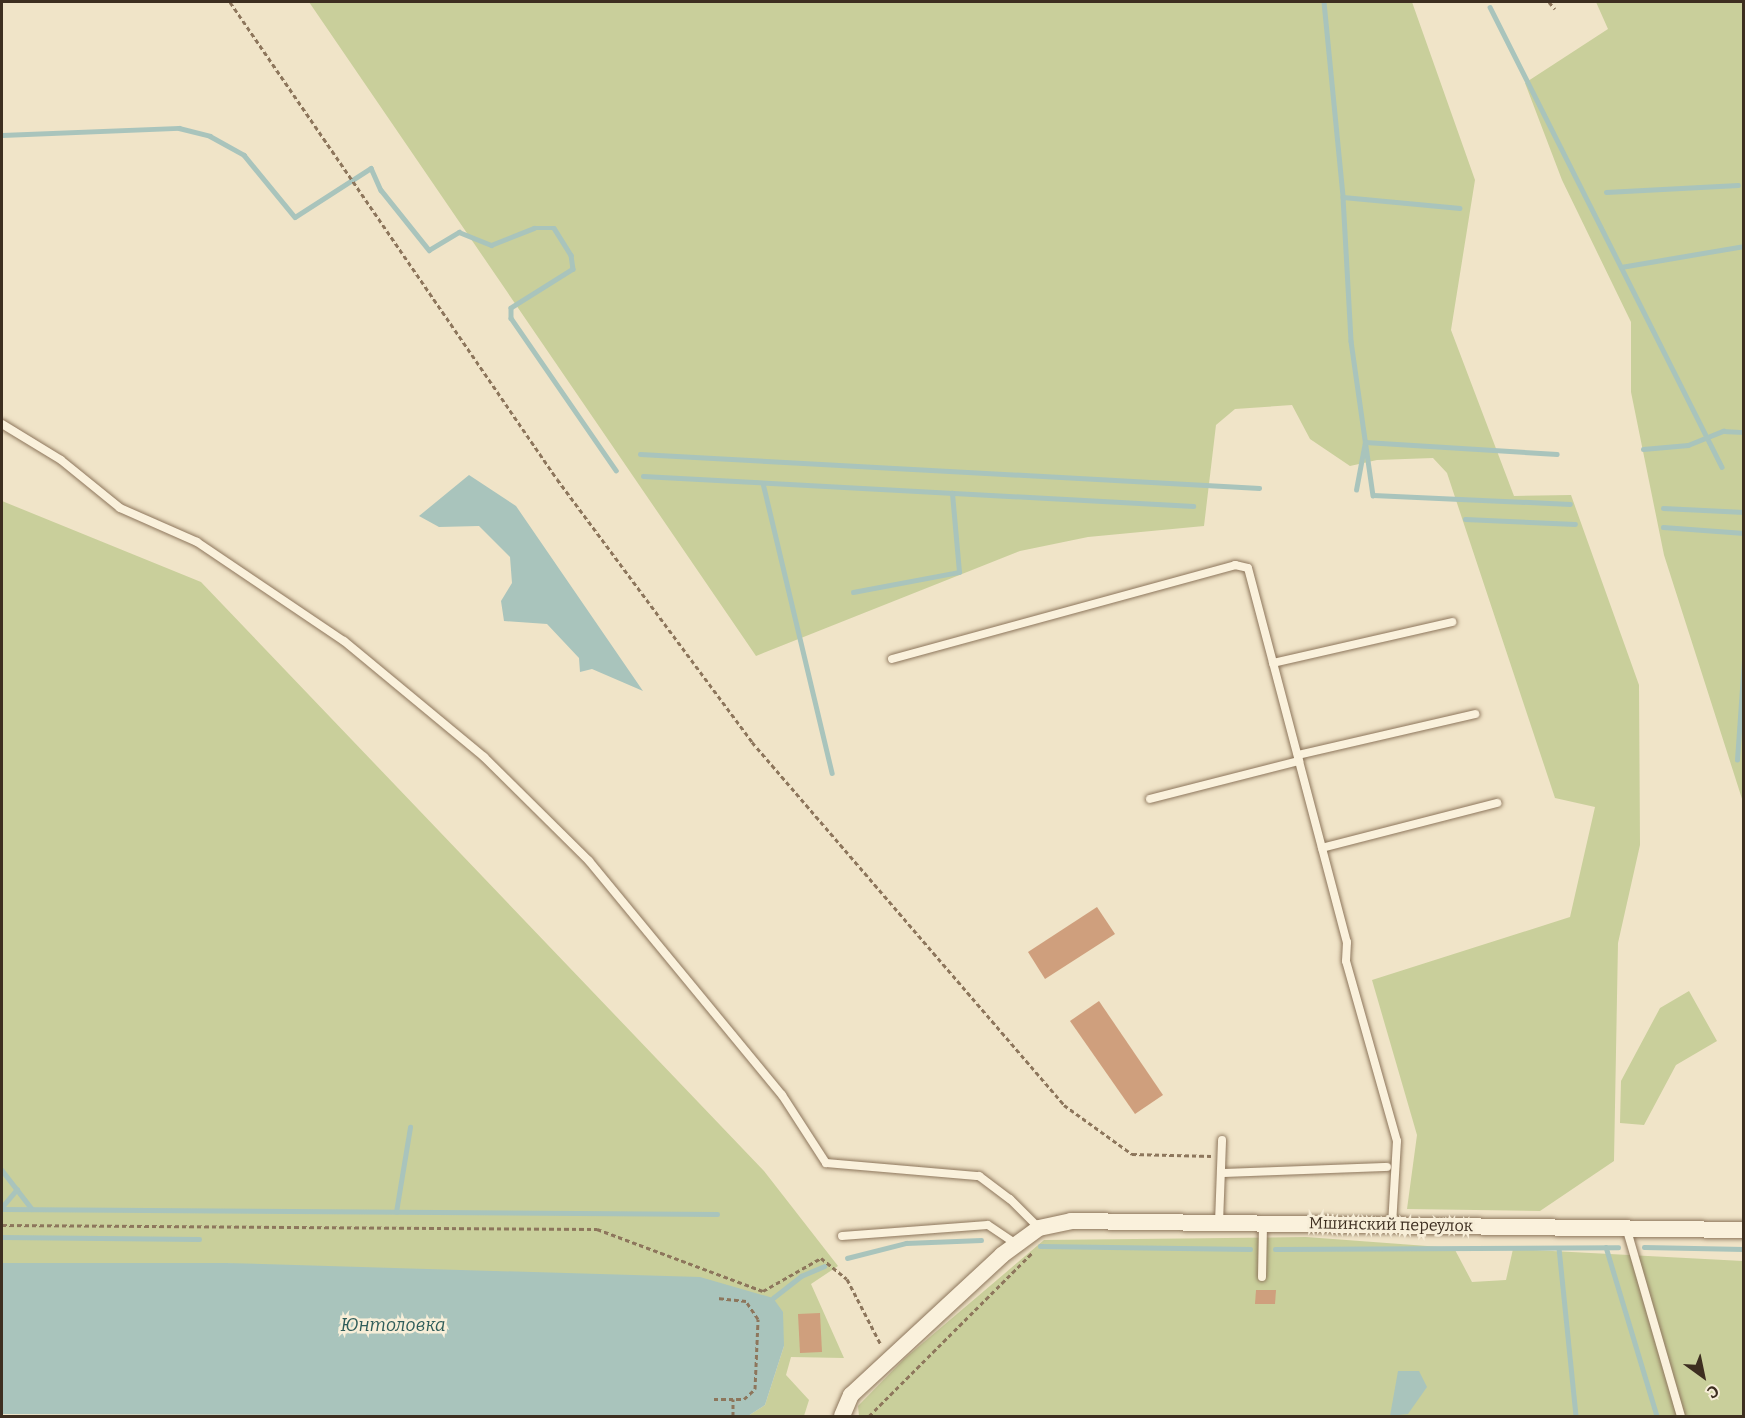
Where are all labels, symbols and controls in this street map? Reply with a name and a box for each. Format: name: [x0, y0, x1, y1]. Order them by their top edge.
street label: Мшинский переулок: [1309, 1214, 1473, 1236]
water label: Юнтоловка: [341, 1314, 445, 1336]
north arrow: [1673, 1346, 1733, 1406]
text: С: [1704, 1381, 1722, 1402]

